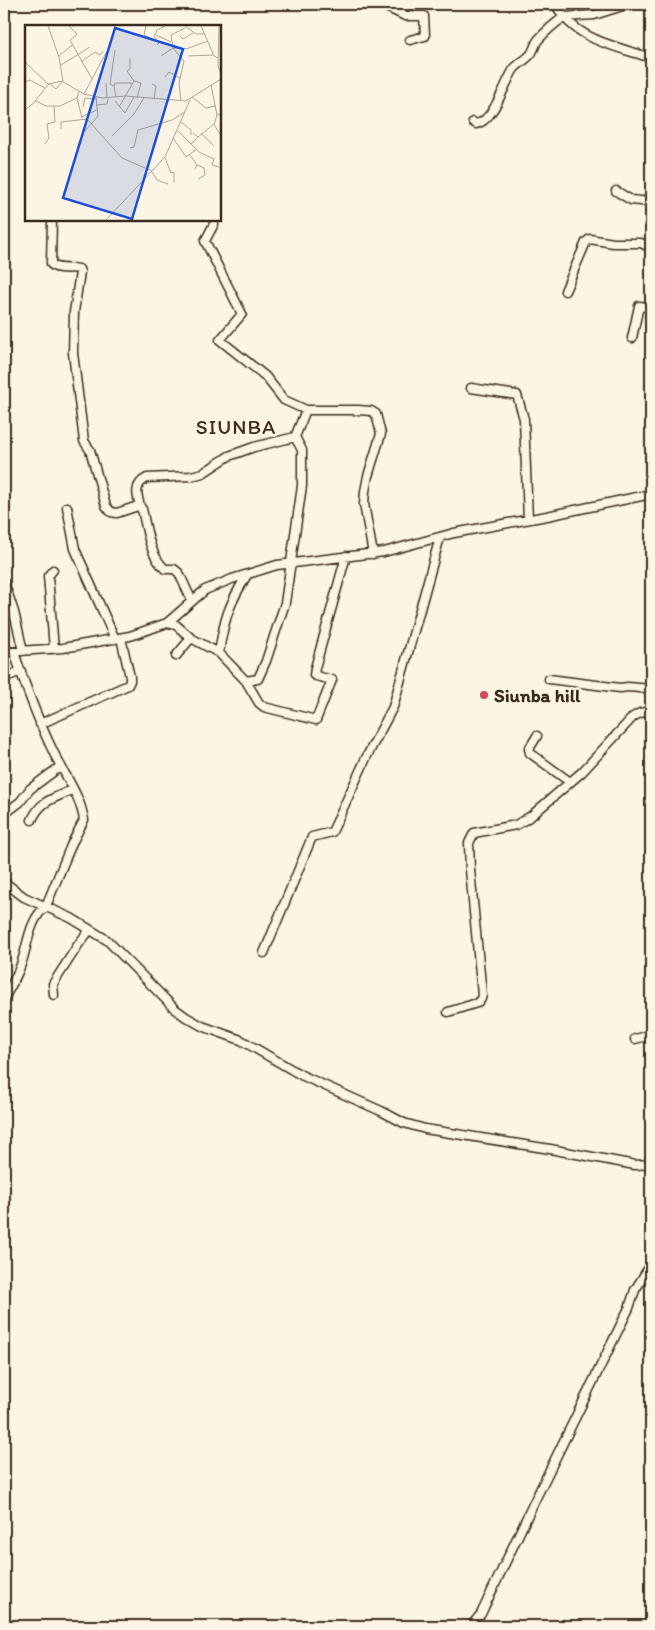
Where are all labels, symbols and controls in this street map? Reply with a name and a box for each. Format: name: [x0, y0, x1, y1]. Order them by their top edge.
inset map: [25, 25, 221, 221]
district label: SIUNBA: [196, 414, 276, 439]
place label: Siunba hill: [494, 684, 581, 707]
marker: Siunba hill: [478, 689, 490, 701]

